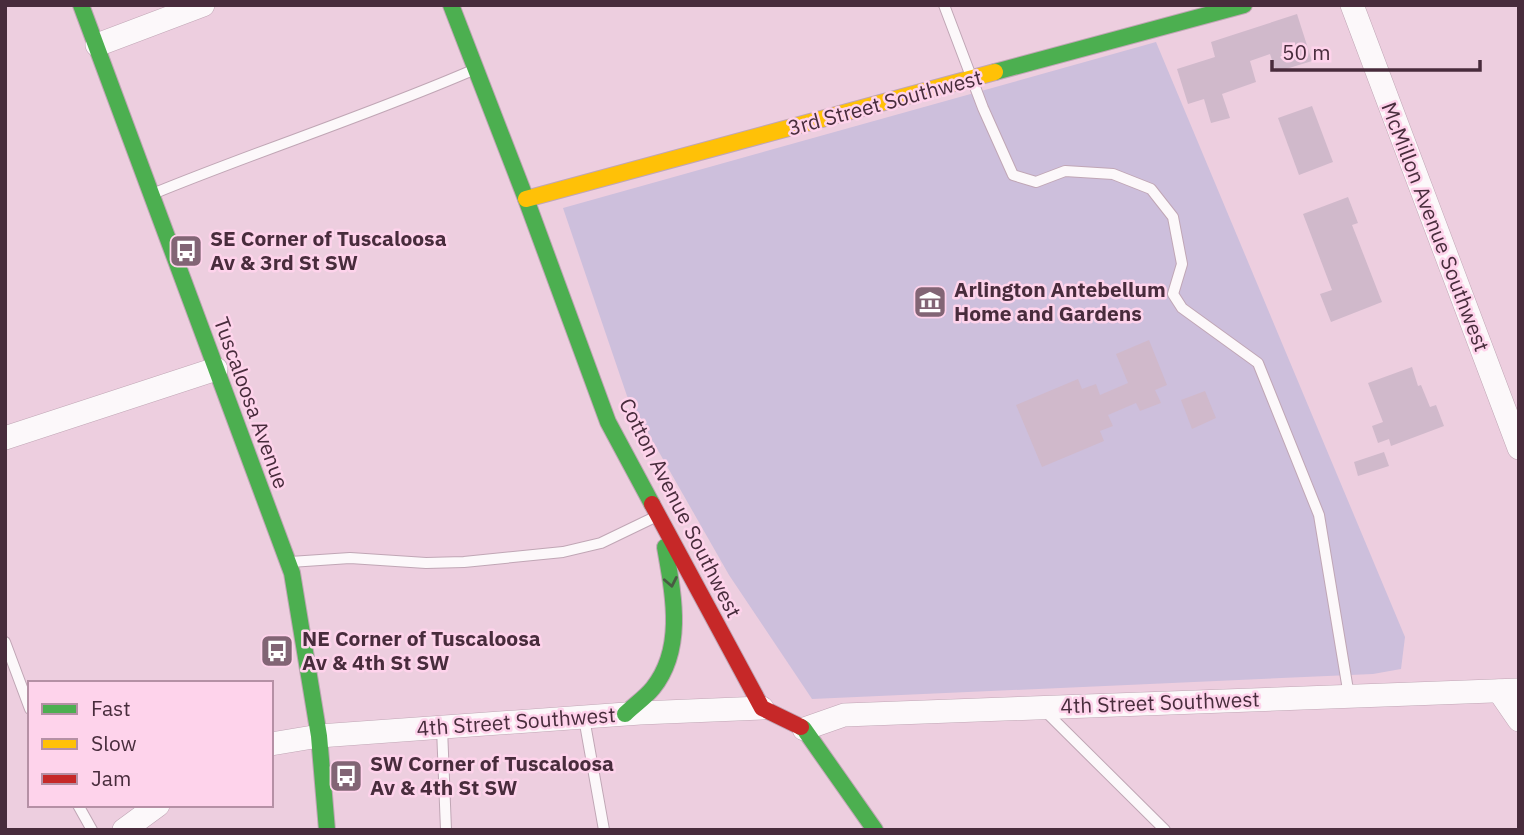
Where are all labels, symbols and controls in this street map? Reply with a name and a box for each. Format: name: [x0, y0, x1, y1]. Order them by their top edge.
scale bar: [1272, 28, 1480, 72]
text: 50 m: [1282, 38, 1331, 66]
street label: 3rd Street Southwest: [785, 63, 985, 141]
street label: McMillon Avenue Southwest: [1375, 98, 1496, 355]
place label: SE Corner of Tuscaloosa Av & 3rd St SW: [210, 224, 447, 276]
bus stop icon: SE Corner of Tuscaloosa Av & 3rd St SW: [167, 232, 205, 270]
place label: Arlington Antebellum Home and Gardens: [954, 275, 1166, 327]
museum icon: Arlington Antebellum Home and Gardens: [911, 283, 949, 321]
street label: Tuscaloosa Avenue: [208, 313, 296, 492]
street label: Cotton Avenue Southwest: [613, 393, 749, 622]
one-way arrow: [663, 576, 678, 588]
place label: NE Corner of Tuscaloosa Av & 4th St SW: [302, 624, 541, 676]
bus stop icon: NE Corner of Tuscaloosa Av & 4th St SW: [258, 632, 296, 670]
legend: [28, 681, 273, 807]
street label: 4th Street Southwest: [1060, 685, 1260, 719]
text: Fast: [91, 694, 131, 722]
street label: 4th Street Southwest: [415, 700, 616, 742]
text: Slow: [91, 729, 137, 757]
place label: SW Corner of Tuscaloosa Av & 4th St SW: [370, 749, 614, 801]
bus stop icon: SW Corner of Tuscaloosa Av & 4th St SW: [327, 757, 365, 795]
text: Jam: [91, 764, 131, 792]

